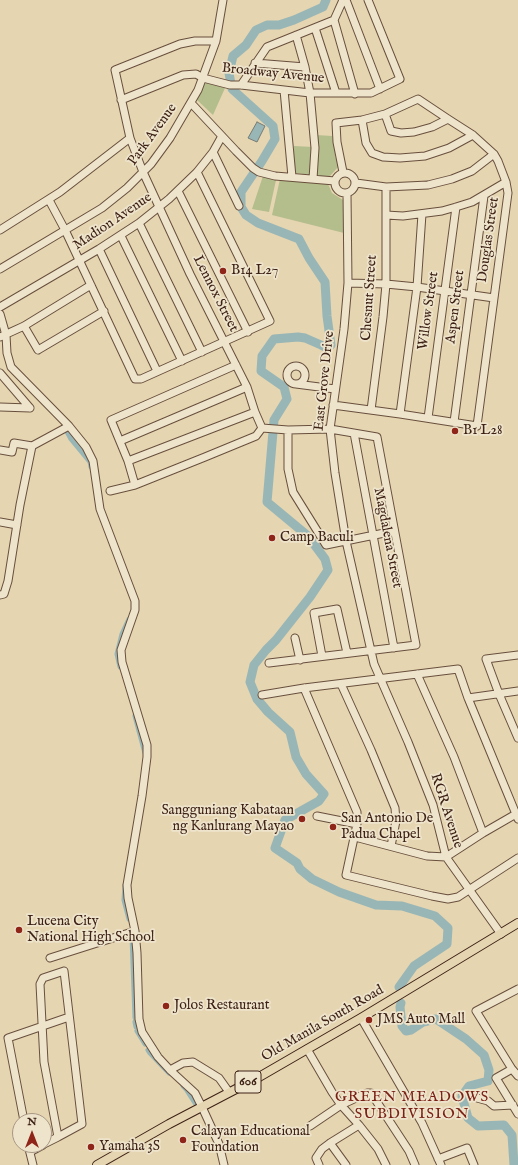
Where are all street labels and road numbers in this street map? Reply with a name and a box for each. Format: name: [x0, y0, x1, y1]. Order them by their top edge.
street label: Broadway Avenue: [221, 60, 325, 88]
street label: Park Avenue: [125, 101, 181, 169]
street label: Madion Avenue: [71, 190, 155, 254]
street label: Douglas Street: [475, 196, 503, 284]
street label: Lennox Street: [189, 253, 241, 335]
street label: Chesnut Street: [359, 255, 381, 341]
street label: Aspen Street: [443, 269, 469, 345]
street label: Willow Street: [415, 271, 443, 351]
street label: East Grove Drive: [311, 330, 339, 432]
street label: Magdalena Street: [369, 486, 405, 590]
street label: RGR Avenue: [426, 771, 466, 851]
street label: Old Manila South Road: [259, 982, 387, 1066]
road number: 606: [235, 1071, 261, 1093]

